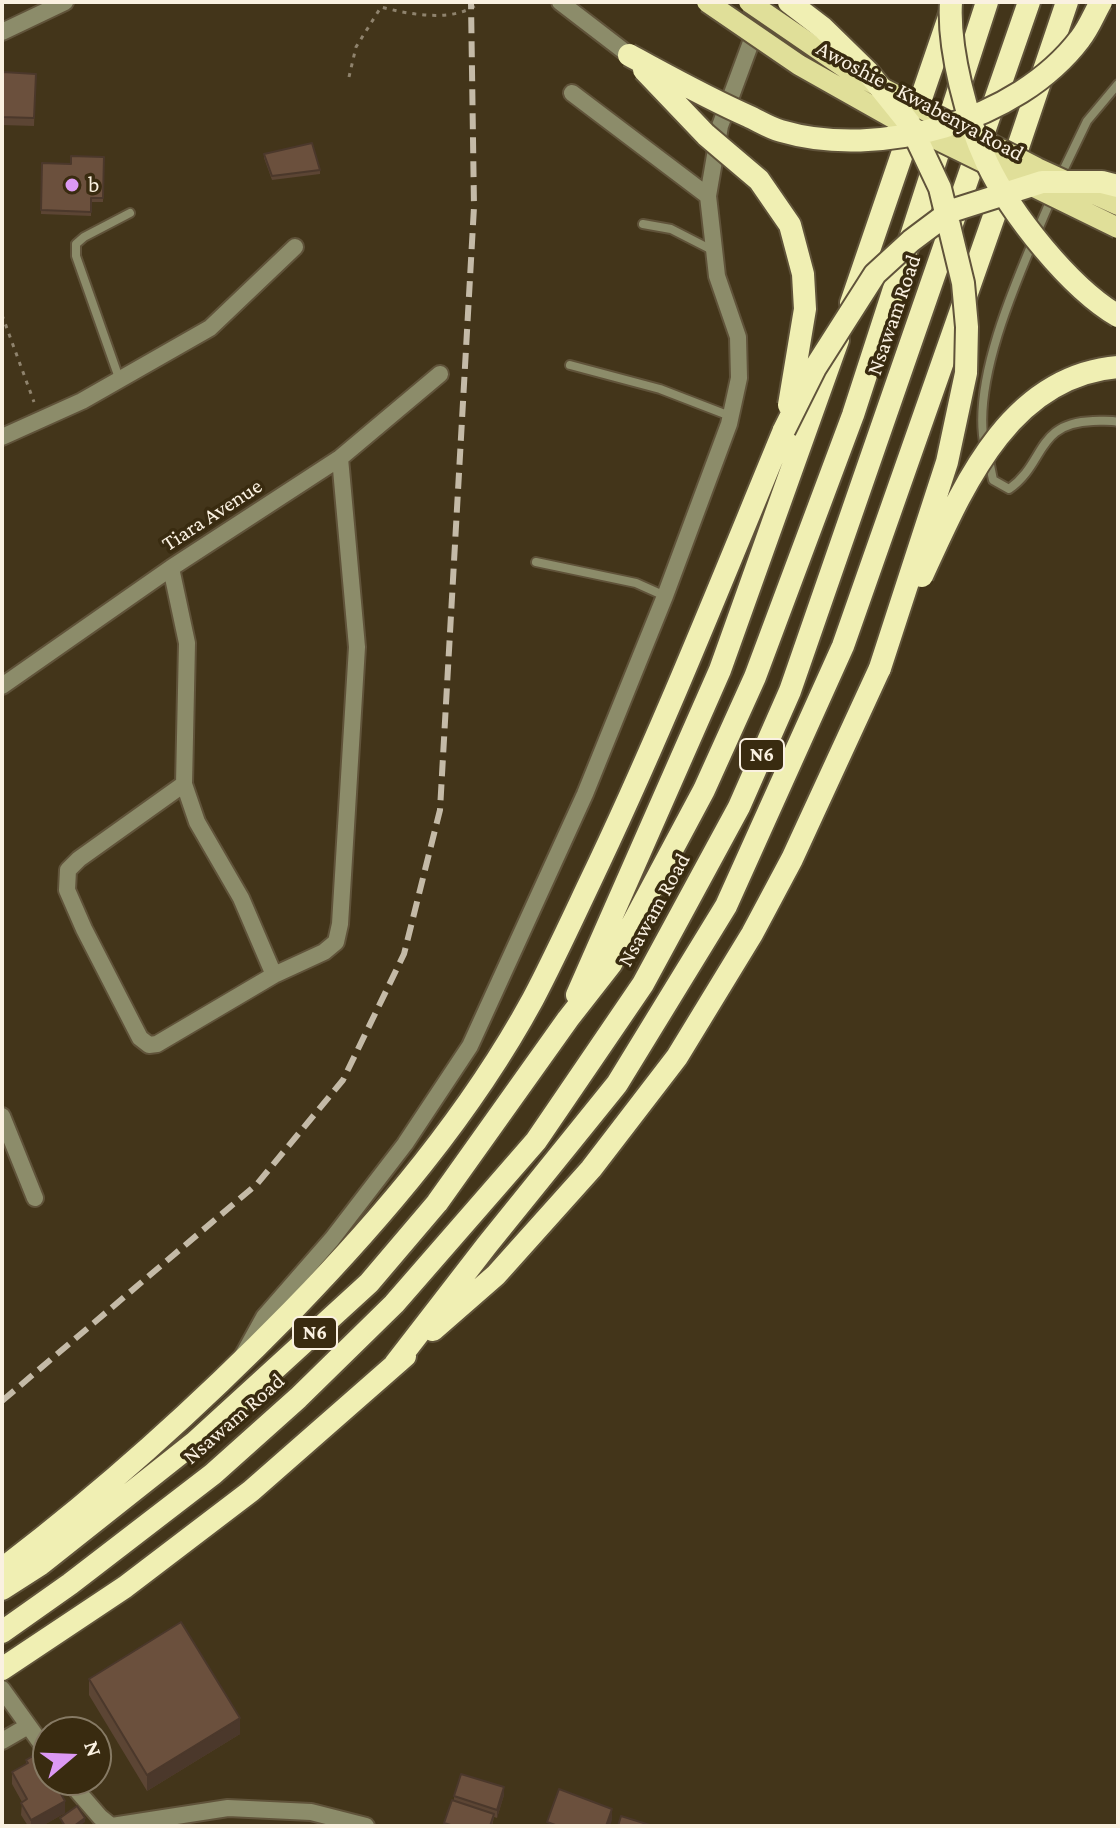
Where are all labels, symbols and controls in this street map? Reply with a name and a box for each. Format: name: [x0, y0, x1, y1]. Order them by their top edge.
street label: Awoshie - Kwabenya Road: [812, 35, 1028, 167]
place label: b: [88, 172, 99, 198]
marker: b: [63, 176, 81, 194]
street label: Nsawam Road: [861, 251, 927, 379]
street label: Tiara Avenue: [157, 473, 267, 557]
road number: N6: [740, 739, 784, 771]
street label: Nsawam Road: [612, 849, 696, 971]
road number: N6: [293, 1317, 337, 1349]
street label: Nsawam Road: [178, 1368, 290, 1470]
north arrow: [32, 1716, 112, 1796]
text: N: [79, 1738, 108, 1760]

